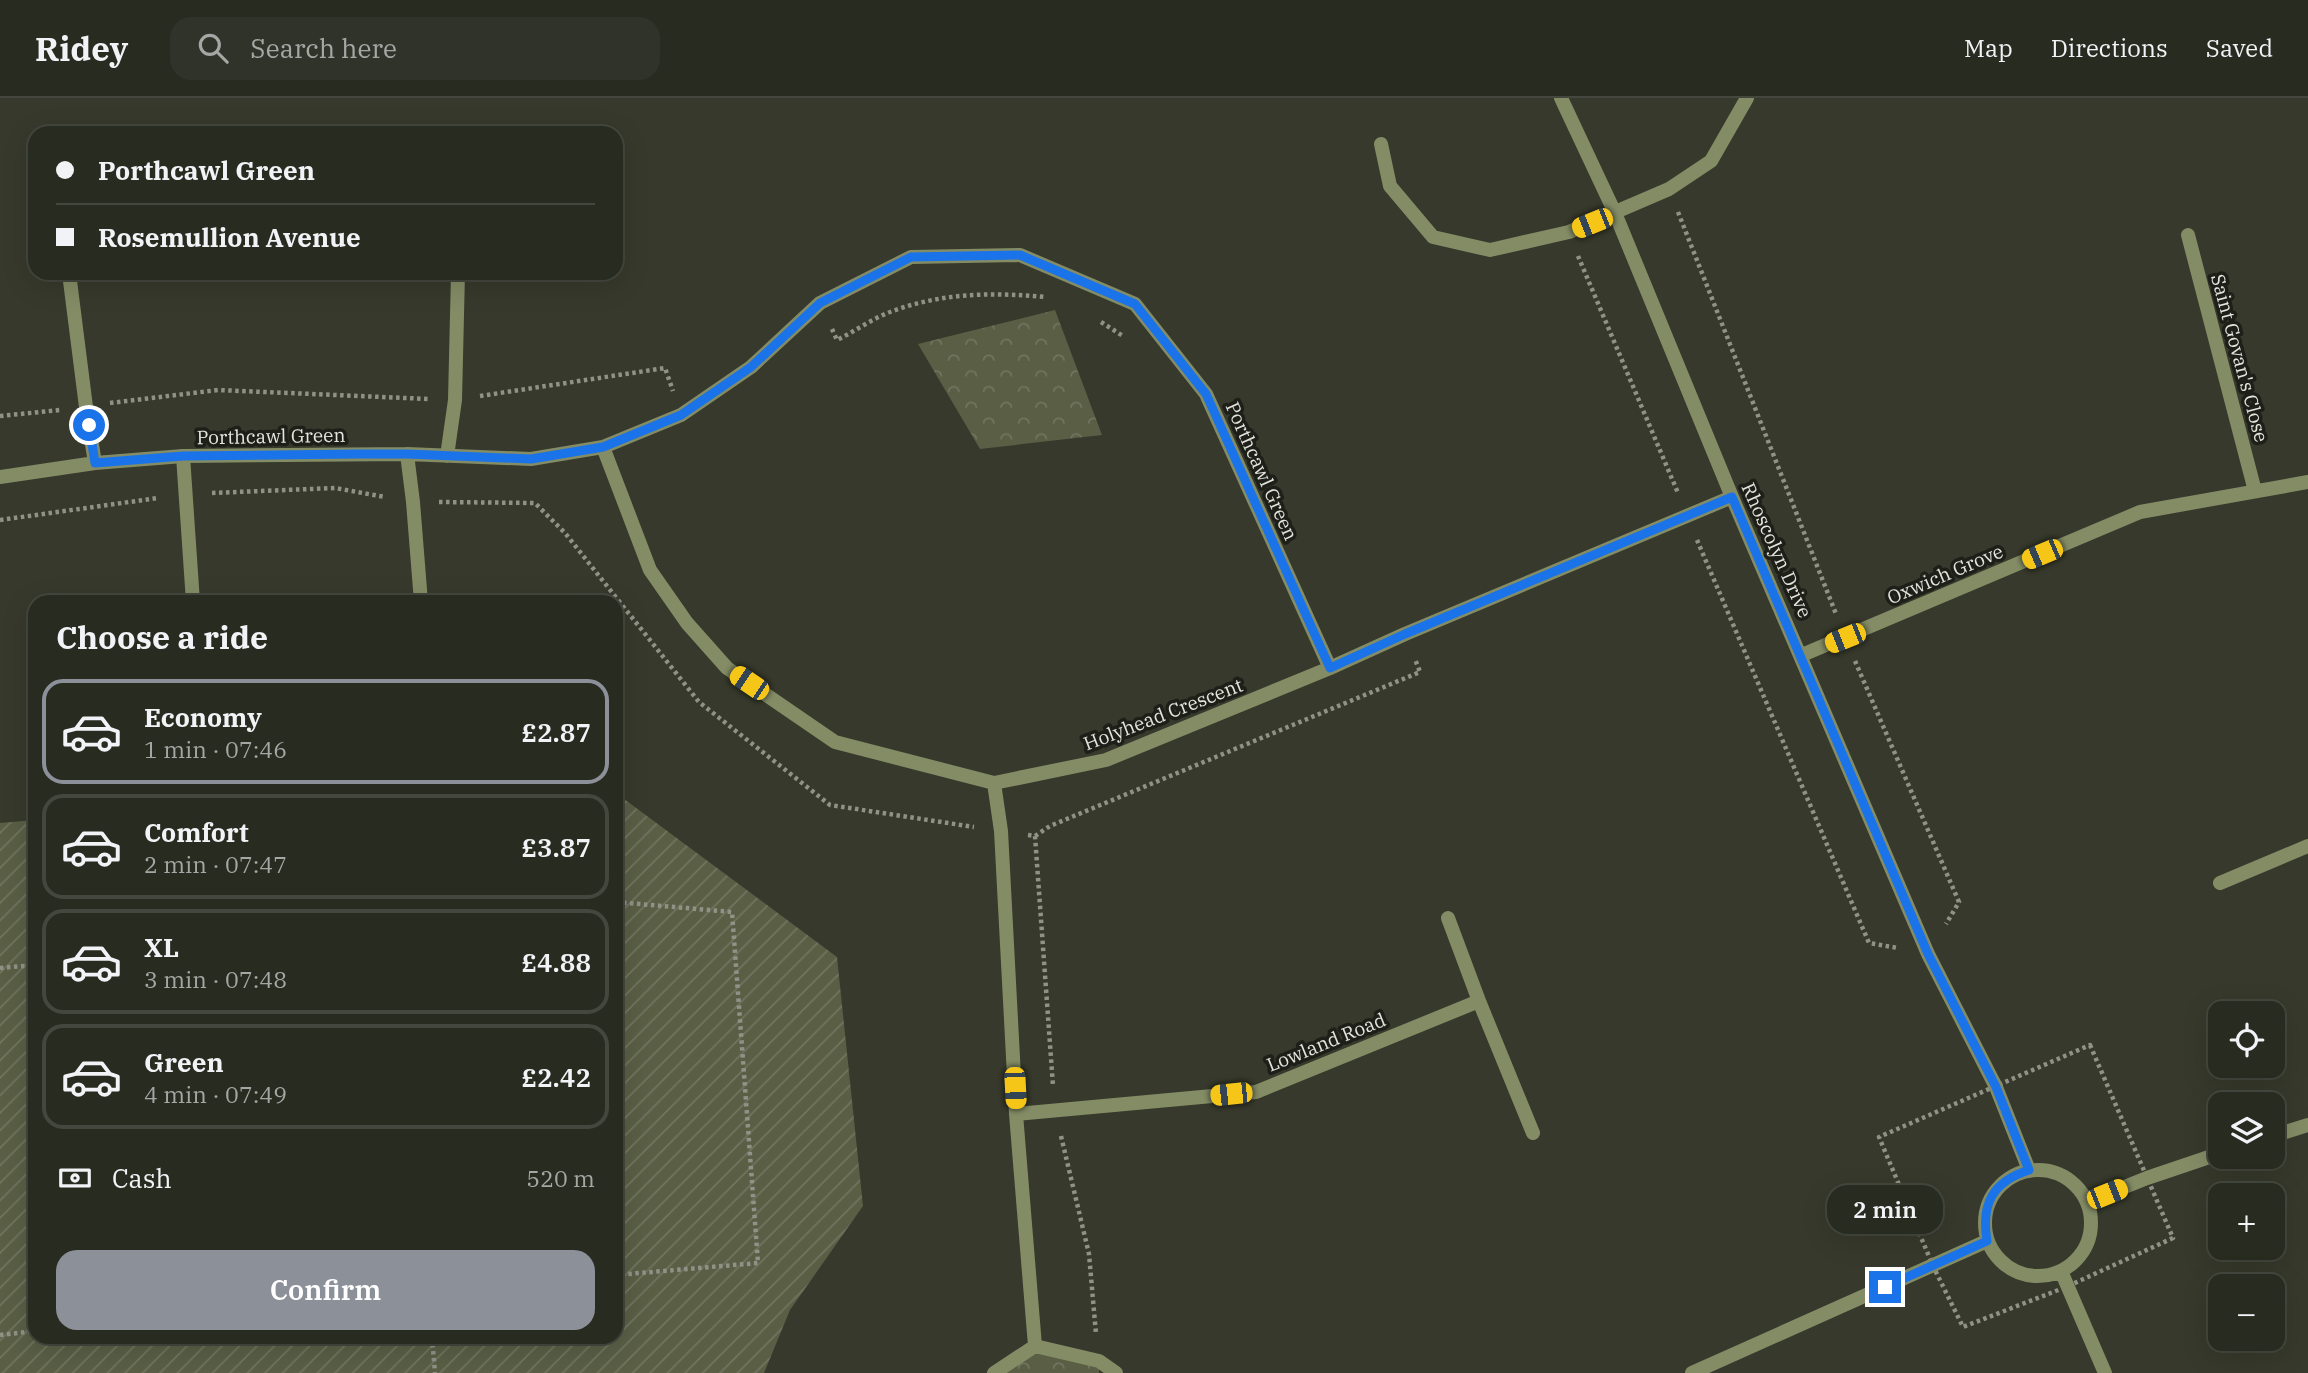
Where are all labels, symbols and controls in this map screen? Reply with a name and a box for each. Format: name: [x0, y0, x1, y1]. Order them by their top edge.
search box: [170, 17, 660, 80]
text: Ridey: [35, 27, 128, 70]
icon: search: [194, 29, 232, 67]
text: Search here: [250, 31, 397, 65]
text: Map: [1964, 32, 2013, 64]
text: Directions: [2051, 32, 2168, 64]
text: Saved: [2206, 32, 2273, 64]
text: Porthcawl Green: [98, 153, 315, 187]
car: [1569, 205, 1616, 241]
text: Rosemullion Avenue: [98, 220, 361, 254]
street label: Saint Govan's Close: [2206, 271, 2274, 445]
street label: Porthcawl Green: [1221, 398, 1303, 544]
route start: [73, 409, 105, 441]
street label: Porthcawl Green: [196, 423, 346, 449]
street label: Rhoscolyn Drive: [1736, 479, 1818, 621]
car: [2019, 536, 2066, 572]
street label: Oxwich Grove: [1883, 539, 2007, 609]
text: Choose a ride: [56, 616, 268, 658]
car: [1822, 620, 1869, 656]
car: [726, 663, 773, 703]
street label: Holyhead Crescent: [1080, 672, 1246, 755]
icon: car: [60, 700, 123, 763]
text: Economy: [144, 700, 262, 734]
text: £2.87: [522, 715, 591, 749]
text: 1 min · 07:46: [144, 734, 287, 764]
icon: car: [60, 815, 123, 878]
text: Comfort: [144, 815, 249, 849]
text: £3.87: [522, 830, 591, 864]
text: 2 min · 07:47: [144, 849, 287, 879]
icon: car: [60, 930, 123, 993]
text: XL: [144, 930, 179, 964]
text: £4.88: [522, 945, 591, 979]
text: 3 min · 07:48: [144, 964, 287, 994]
map controls: [2208, 1001, 2285, 1351]
button: locate: [2208, 1001, 2285, 1078]
street label: Lowland Road: [1263, 1007, 1389, 1077]
icon: car: [60, 1045, 123, 1108]
text: Green: [144, 1045, 224, 1079]
text: £2.42: [522, 1060, 591, 1094]
car: [1004, 1066, 1027, 1110]
text: 4 min · 07:49: [144, 1079, 287, 1109]
car: [1210, 1081, 1253, 1107]
button: layers: [2208, 1092, 2285, 1169]
icon: cash: [56, 1159, 94, 1197]
text: Cash: [112, 1161, 172, 1195]
text: 520 m: [526, 1163, 595, 1193]
car: [2084, 1176, 2131, 1212]
button: +: [2208, 1183, 2285, 1260]
callout: 2 min: [1827, 1186, 1943, 1234]
text: 2 min: [1853, 1194, 1917, 1224]
button: Confirm: [56, 1250, 595, 1330]
route end: [1869, 1271, 1901, 1303]
button: −: [2208, 1274, 2285, 1351]

